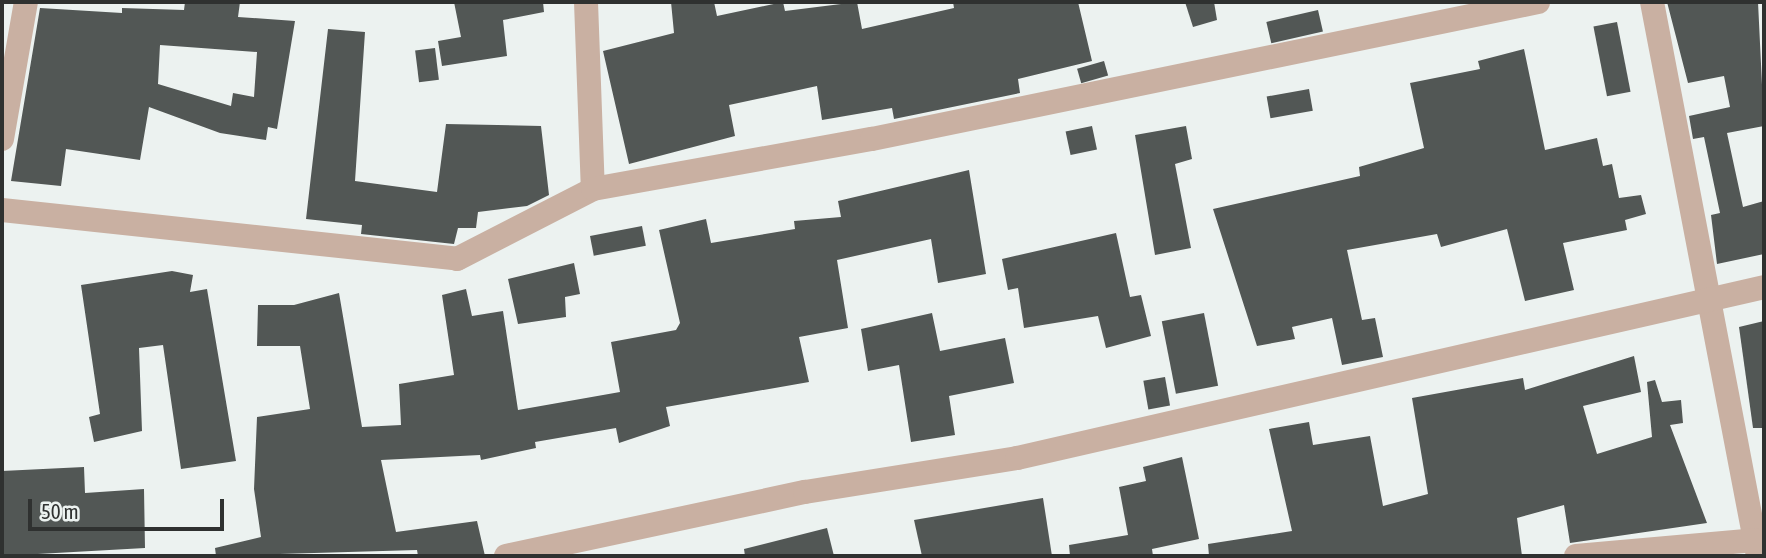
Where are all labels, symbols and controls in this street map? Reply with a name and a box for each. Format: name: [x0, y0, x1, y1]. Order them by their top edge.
scale bar: [32, 484, 228, 528]
text: 50 m: [41, 499, 79, 523]

